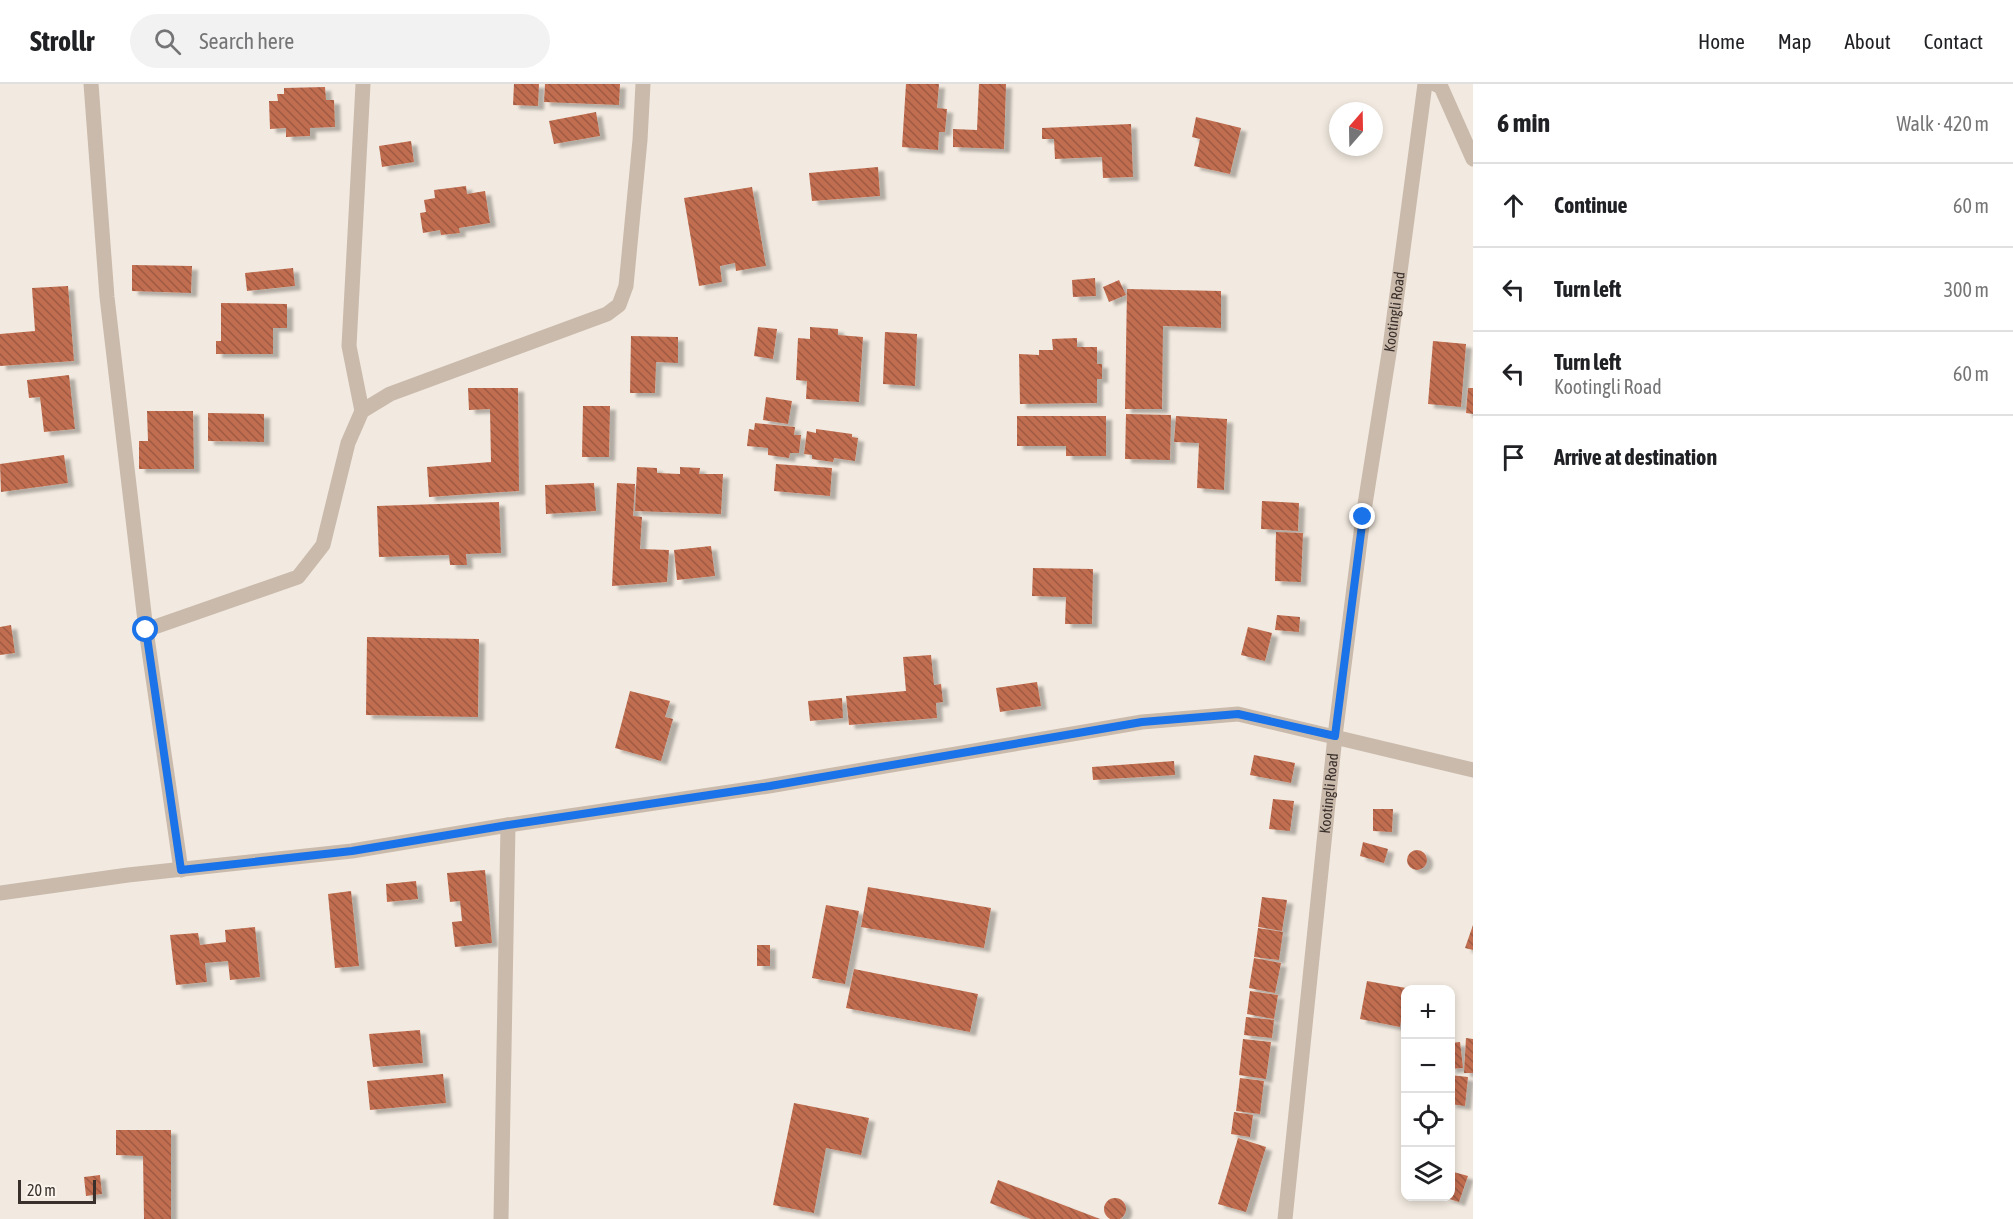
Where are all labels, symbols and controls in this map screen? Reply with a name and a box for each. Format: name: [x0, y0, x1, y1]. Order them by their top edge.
search box: [130, 14, 550, 68]
text: Strollr: [30, 25, 94, 57]
icon: search: [151, 25, 184, 58]
text: Search here: [199, 28, 294, 54]
text: Home: [1698, 29, 1745, 53]
text: Map: [1778, 29, 1812, 53]
text: About: [1845, 29, 1891, 53]
text: Contact: [1924, 29, 1983, 53]
north arrow: [1329, 102, 1383, 156]
text: 6 min: [1497, 108, 1550, 138]
text: Walk · 420 m: [1897, 112, 1989, 135]
icon: ahead: [1497, 189, 1530, 222]
text: Continue: [1554, 192, 1628, 218]
text: 60 m: [1953, 194, 1989, 217]
street label: Kootingli Road: [1380, 271, 1408, 353]
icon: left: [1497, 273, 1530, 306]
text: Turn left: [1554, 276, 1621, 302]
text: 300 m: [1944, 278, 1989, 301]
text: Turn left: [1554, 349, 1621, 375]
icon: left: [1497, 357, 1530, 390]
text: 60 m: [1953, 362, 1989, 385]
text: Kootingli Road: [1554, 375, 1662, 398]
icon: arrive: [1497, 441, 1530, 474]
text: Arrive at destination: [1554, 444, 1717, 470]
route end: [1349, 503, 1375, 529]
route start: [132, 616, 158, 642]
street label: Kootingli Road: [1316, 752, 1341, 834]
map controls: [1401, 985, 1455, 1201]
button: +: [1401, 985, 1455, 1039]
button: −: [1401, 1039, 1455, 1093]
button: locate: [1401, 1093, 1455, 1147]
button: layers: [1401, 1147, 1455, 1201]
scale bar: [18, 1177, 96, 1204]
text: 20 m: [27, 1181, 56, 1199]

